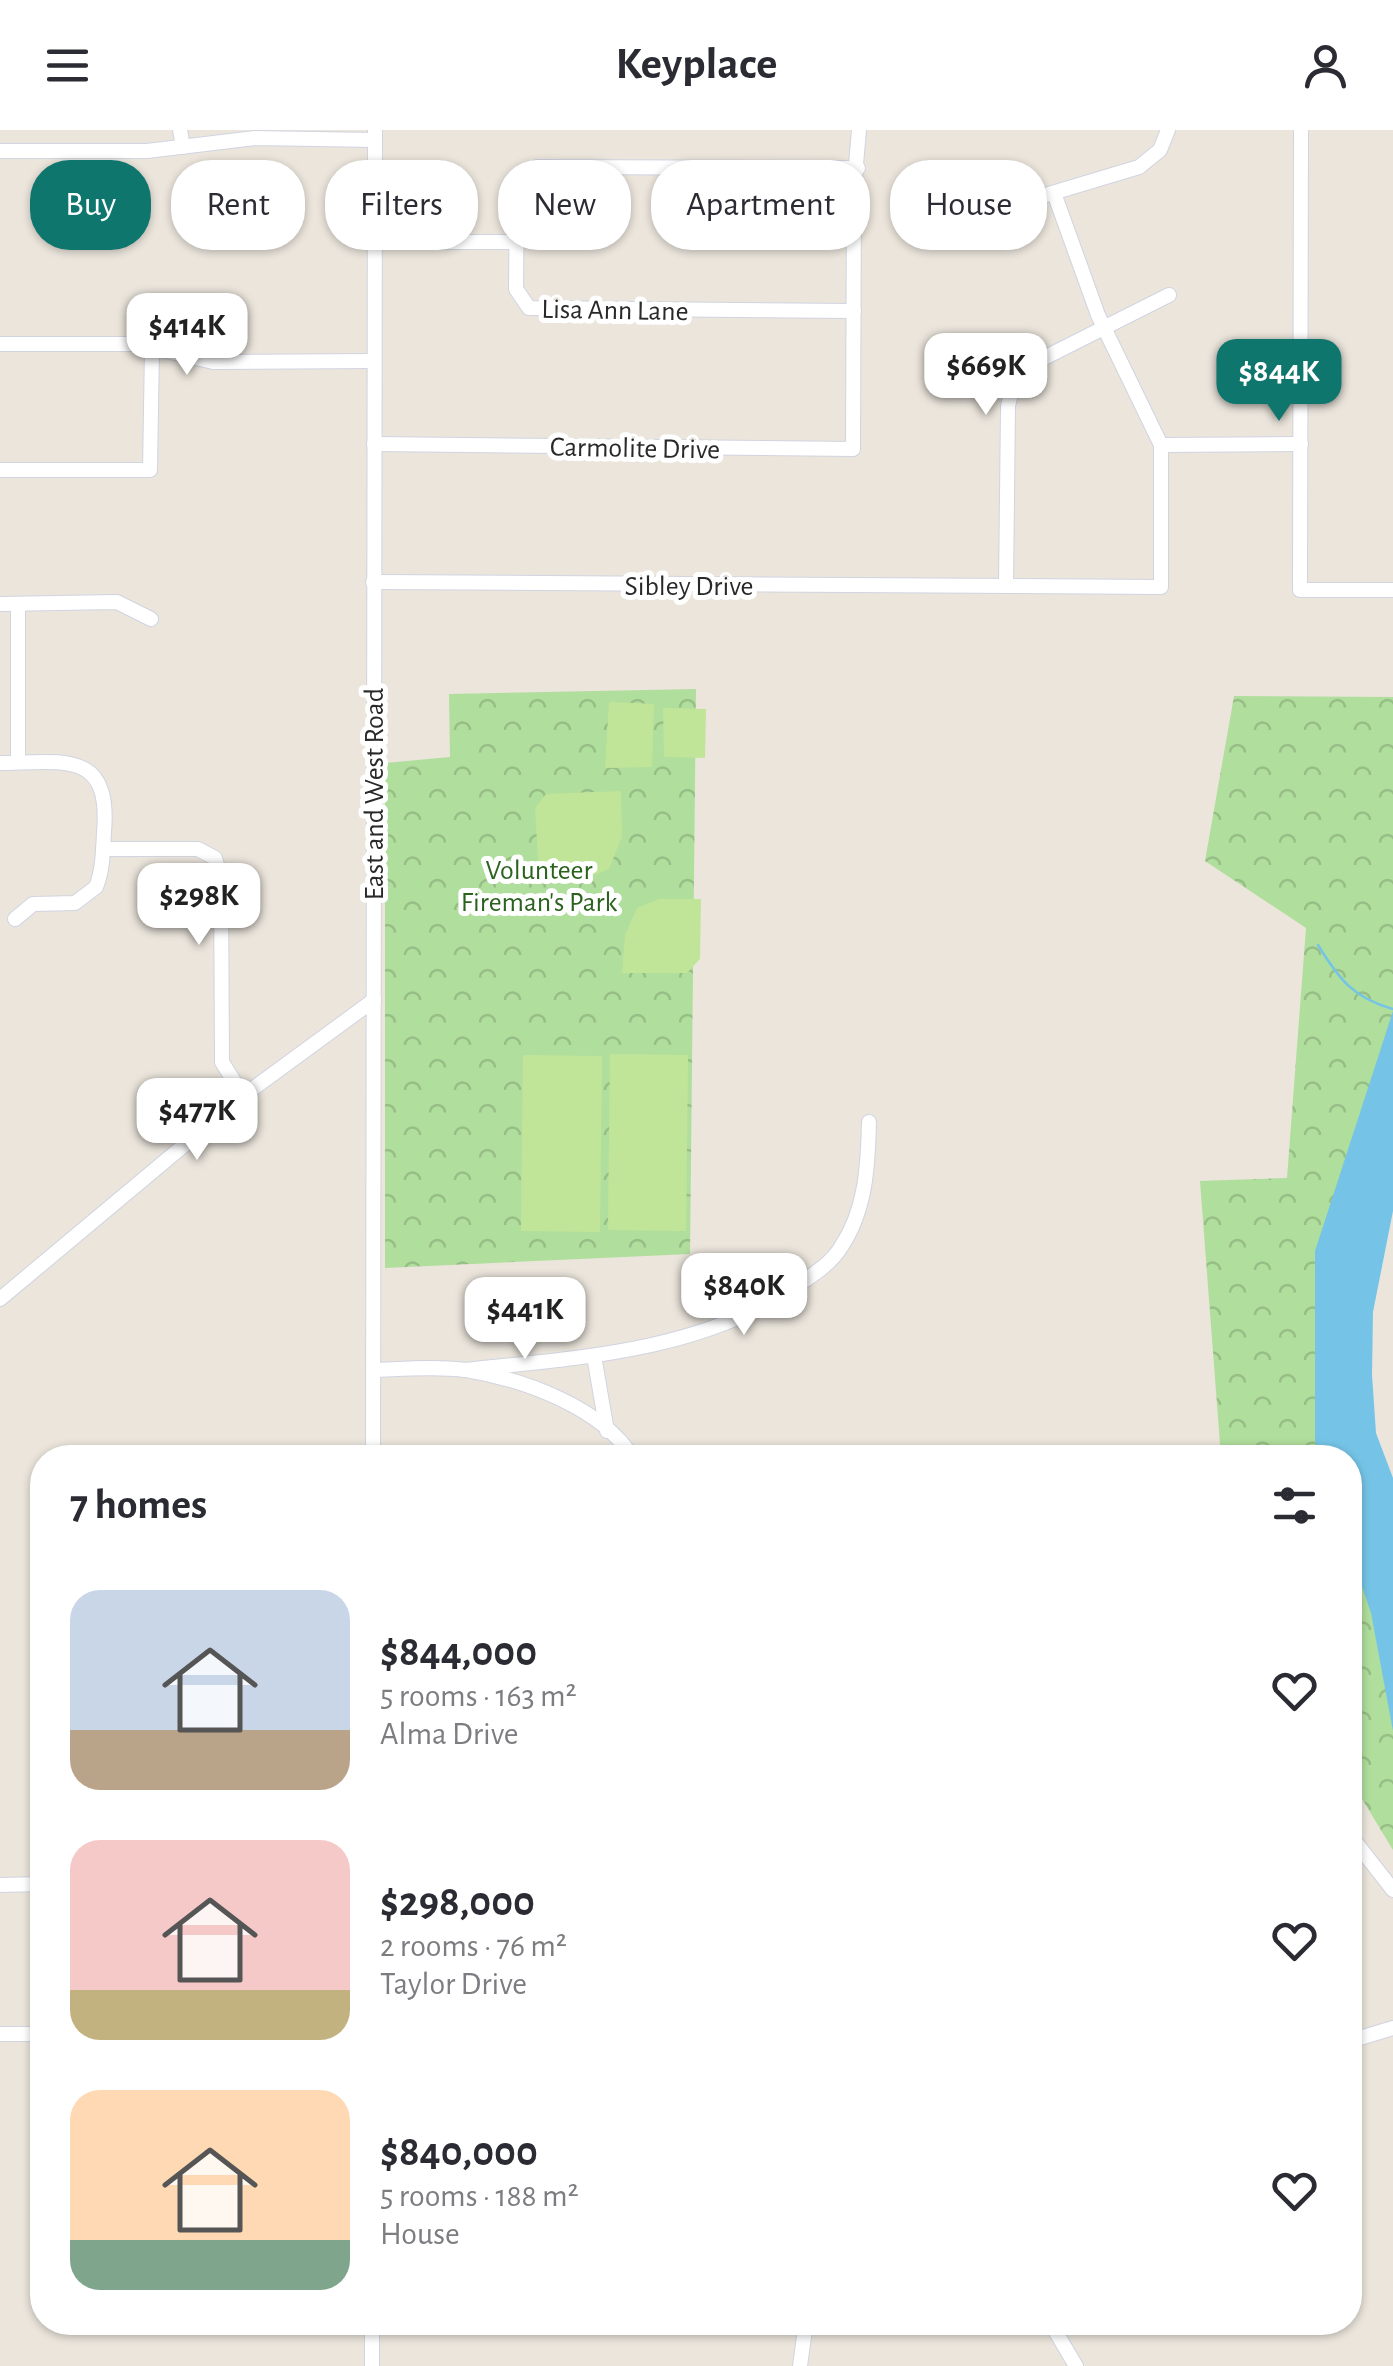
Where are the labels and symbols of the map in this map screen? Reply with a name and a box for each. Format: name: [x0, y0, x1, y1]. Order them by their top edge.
pin: $414K: [117, 293, 257, 378]
street label: Lisa Ann Lane: [541, 296, 689, 326]
pin: $669K: [916, 333, 1056, 418]
pin: $844K: [1209, 339, 1349, 424]
street label: Carmolite Drive: [550, 434, 720, 464]
street label: Sibley Drive: [624, 573, 754, 601]
street label: East and West Road: [361, 688, 389, 900]
park label: Volunteer Fireman's Park: [461, 857, 617, 917]
pin: $298K: [129, 863, 269, 948]
pin: $477K: [127, 1078, 267, 1163]
pin: $840K: [674, 1253, 814, 1338]
pin: $441K: [455, 1277, 595, 1362]

